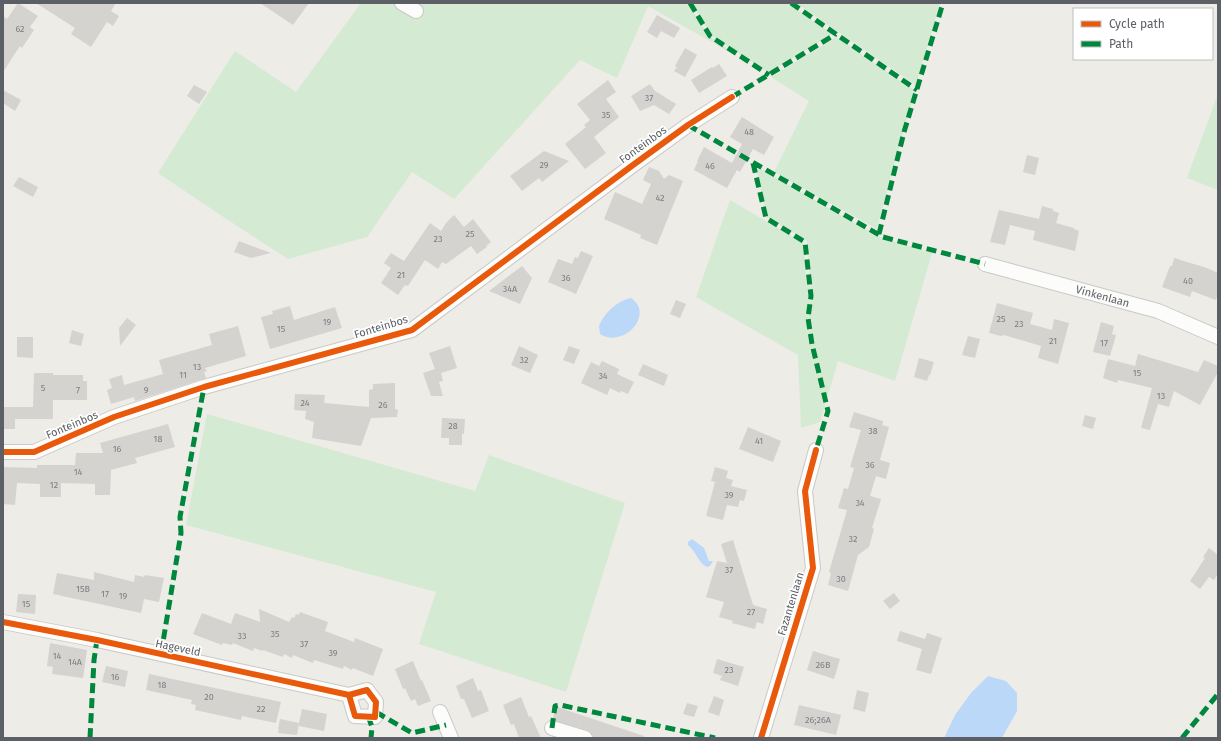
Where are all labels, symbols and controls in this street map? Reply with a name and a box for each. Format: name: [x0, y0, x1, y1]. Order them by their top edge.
legend: [1073, 8, 1213, 60]
text: Cycle path: [1109, 17, 1165, 31]
house number: 62: [15, 24, 25, 34]
text: Path: [1109, 37, 1133, 51]
house number: 37: [645, 93, 653, 103]
house number: 35: [601, 110, 611, 120]
street label: Fonteinbos: [617, 123, 669, 167]
house number: 48: [744, 127, 754, 137]
house number: 29: [539, 160, 549, 170]
house number: 46: [705, 161, 715, 171]
house number: 42: [655, 193, 665, 203]
house number: 25: [466, 229, 475, 239]
house number: 23: [434, 234, 442, 244]
house number: 21: [397, 270, 405, 280]
house number: 36: [561, 273, 571, 283]
house number: 40: [1183, 276, 1193, 286]
street label: Vinkenlaan: [1074, 282, 1131, 309]
house number: 34A: [503, 284, 518, 294]
street label: Fonteinbos: [353, 313, 409, 341]
house number: 25: [997, 314, 1006, 324]
house number: 19: [323, 317, 332, 327]
house number: 23: [1015, 319, 1023, 329]
house number: 15: [277, 324, 286, 334]
house number: 21: [1049, 336, 1057, 346]
house number: 17: [1100, 338, 1108, 348]
house number: 32: [520, 355, 528, 365]
house number: 13: [193, 362, 201, 372]
house number: 15: [1133, 368, 1142, 378]
house number: 11: [179, 370, 187, 380]
house number: 34: [598, 371, 608, 381]
house number: 5: [41, 383, 46, 393]
house number: 7: [76, 385, 80, 395]
house number: 9: [144, 385, 149, 395]
house number: 13: [1157, 391, 1165, 401]
house number: 24: [300, 398, 310, 408]
house number: 26: [378, 400, 388, 410]
street label: Fonteinbos: [44, 408, 100, 442]
house number: 28: [448, 421, 458, 431]
house number: 38: [868, 426, 878, 436]
house number: 18: [154, 434, 162, 444]
house number: 41: [755, 436, 763, 446]
house number: 16: [113, 444, 122, 454]
house number: 36: [865, 460, 875, 470]
house number: 14: [74, 467, 83, 477]
house number: 12: [50, 480, 58, 490]
house number: 39: [724, 490, 734, 500]
house number: 34: [855, 498, 865, 508]
house number: 32: [849, 534, 857, 544]
house number: 37: [725, 565, 733, 575]
street label: Fazantenlaan: [775, 571, 807, 637]
house number: 30: [836, 574, 846, 584]
house number: 15B: [76, 584, 90, 594]
house number: 17: [101, 589, 109, 599]
house number: 19: [119, 591, 128, 601]
house number: 15: [22, 599, 31, 609]
house number: 27: [747, 607, 755, 617]
house number: 35: [270, 629, 280, 639]
house number: 33: [238, 631, 246, 641]
street label: Hageveld: [154, 637, 202, 659]
house number: 37: [300, 639, 308, 649]
house number: 39: [328, 648, 338, 658]
house number: 14: [53, 651, 62, 661]
house number: 14A: [68, 657, 83, 667]
house number: 26B: [816, 660, 831, 670]
house number: 23: [725, 665, 733, 675]
house number: 16: [111, 672, 120, 682]
house number: 18: [158, 680, 166, 690]
house number: 20: [204, 692, 214, 702]
house number: 22: [257, 704, 265, 714]
house number: 26;26A: [805, 715, 832, 725]

